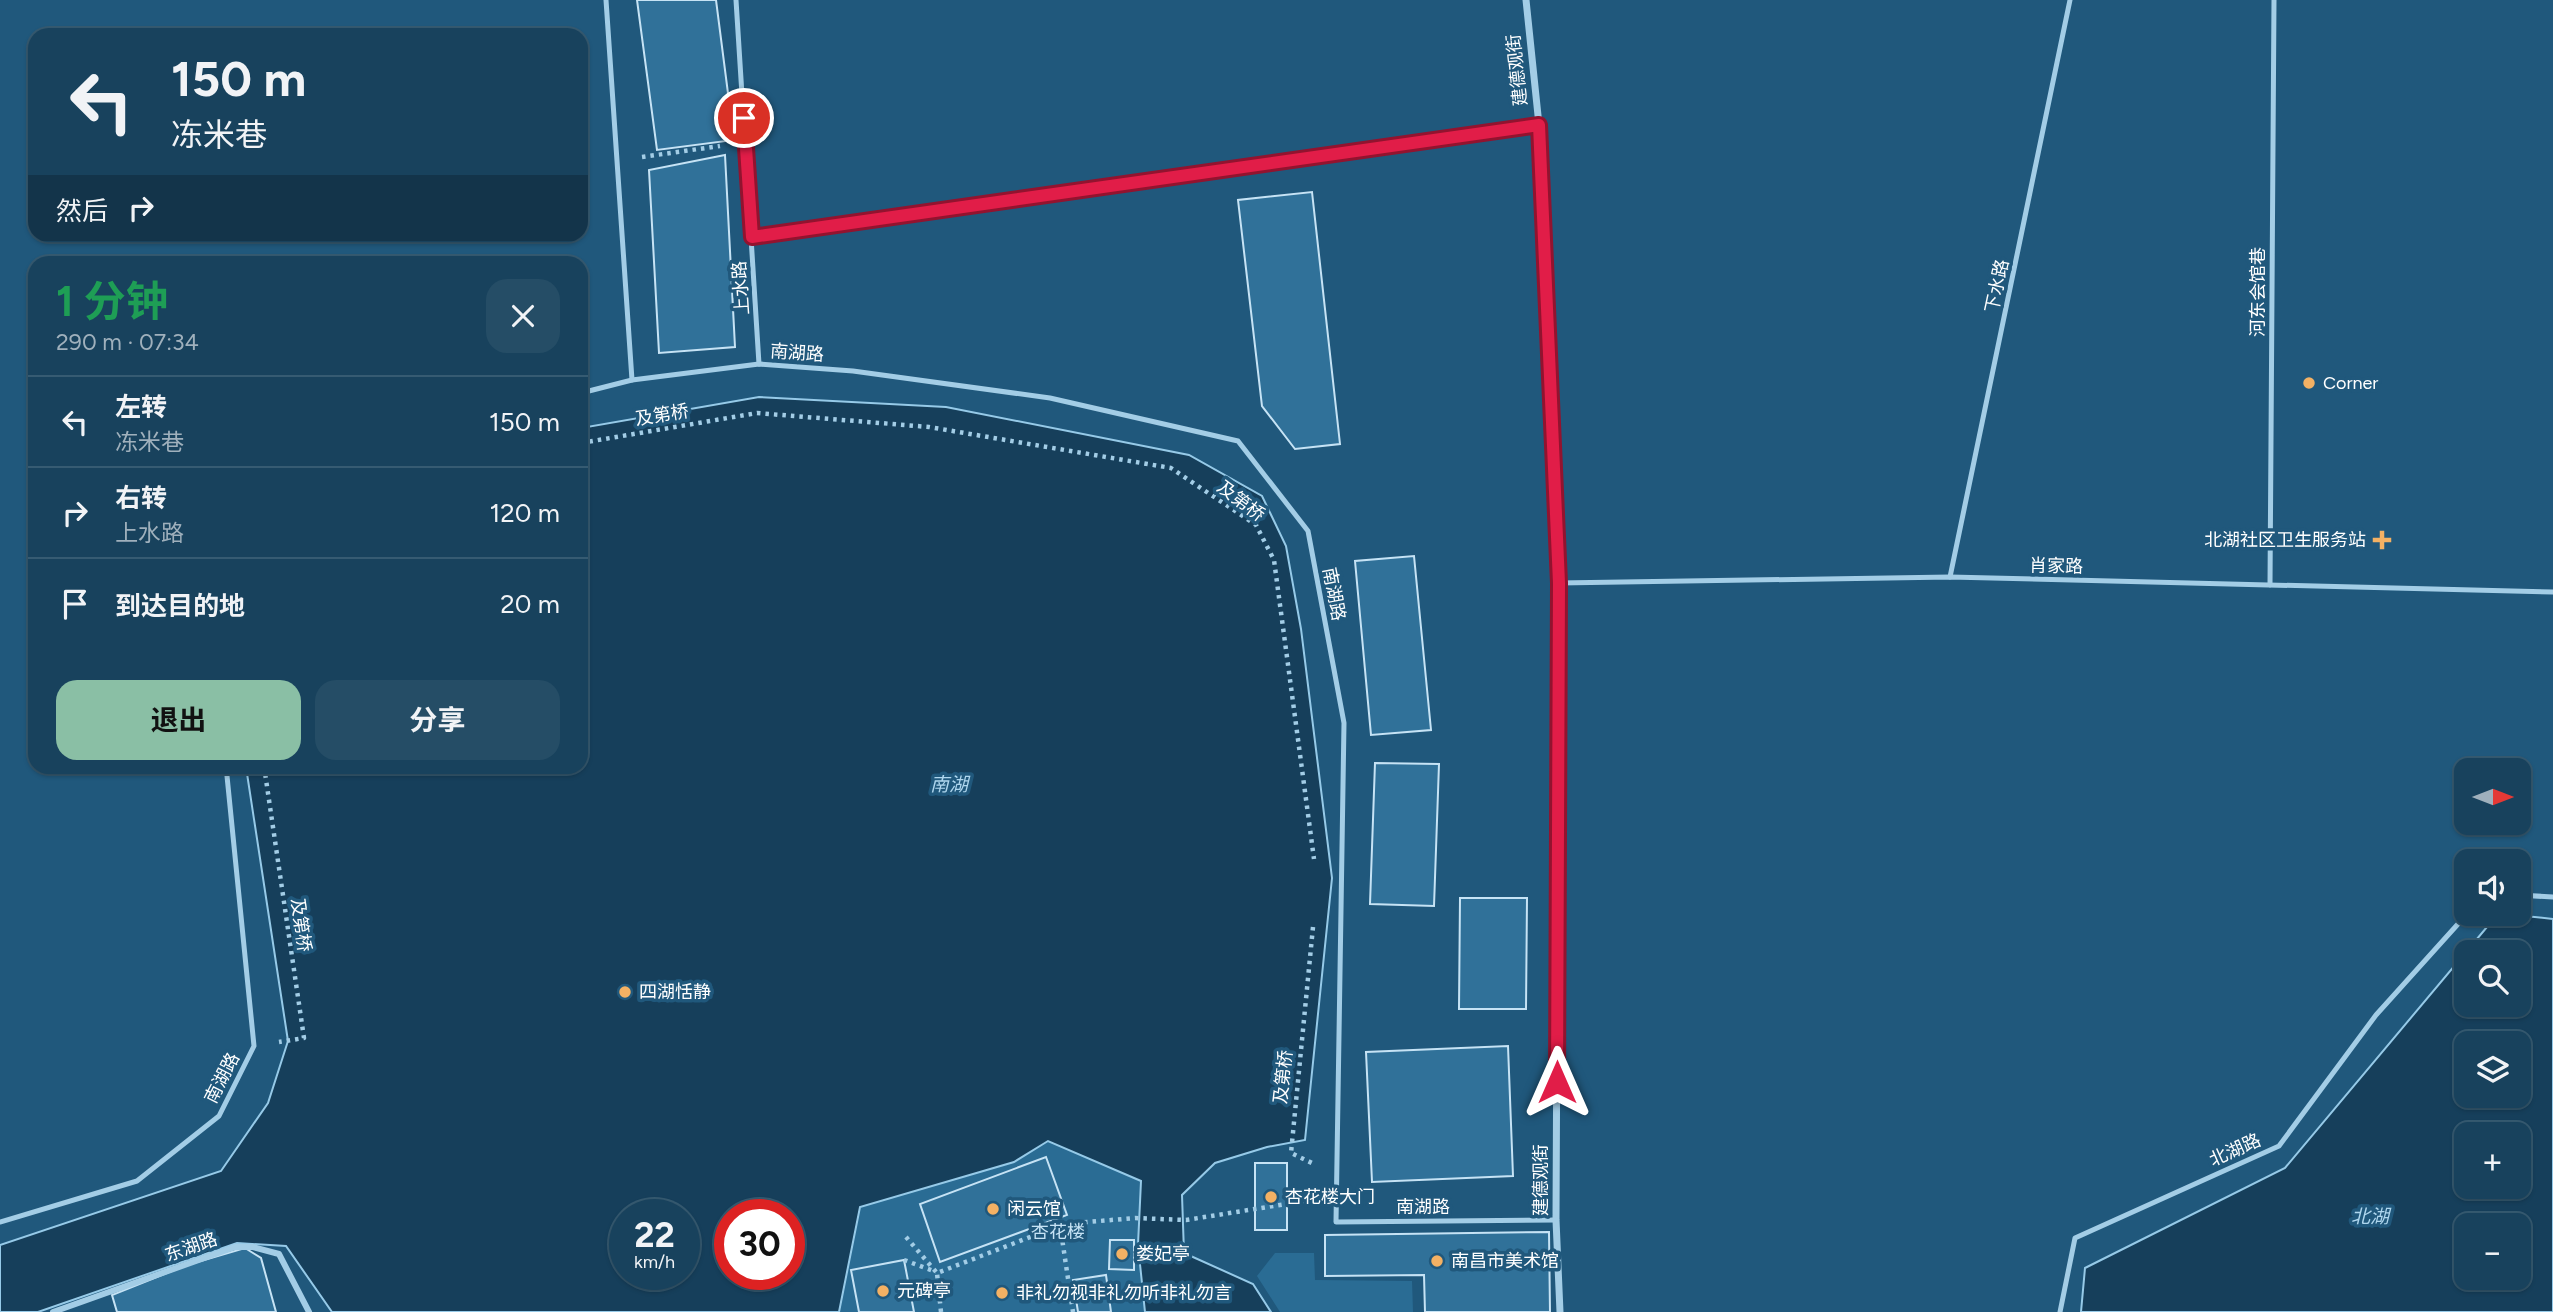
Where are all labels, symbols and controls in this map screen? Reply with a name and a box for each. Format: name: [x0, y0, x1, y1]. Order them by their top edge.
street label: 建德观街: [1502, 33, 1532, 107]
text: 150 m: [171, 49, 306, 108]
icon: left: [56, 56, 147, 147]
pin: [714, 88, 774, 148]
icon: arrive: [725, 99, 763, 137]
text: 冻米巷: [171, 116, 267, 154]
icon: right: [122, 189, 160, 227]
text: 然后: [56, 195, 108, 227]
street label: 河东会馆巷: [2247, 247, 2269, 337]
street label: 下水路: [1981, 257, 2013, 315]
street label: 上水路: [728, 260, 754, 316]
text: 1 分钟: [56, 276, 168, 327]
button: close: [486, 279, 560, 353]
text: 290 m · 07:34: [56, 328, 199, 356]
street label: 南湖路: [769, 340, 825, 366]
place label: Corner: [2323, 372, 2378, 394]
marker: Corner: [2301, 375, 2317, 391]
text: 左转: [115, 391, 167, 423]
street label: 及第桥: [634, 400, 690, 430]
icon: left: [56, 403, 94, 441]
text: 150 m: [489, 406, 560, 438]
text: 冻米巷: [115, 428, 184, 456]
street label: 及第桥: [1213, 476, 1269, 526]
text: 右转: [115, 482, 167, 514]
icon: right: [56, 494, 94, 532]
text: 120 m: [490, 497, 560, 529]
text: 上水路: [115, 519, 184, 547]
place label: 北湖社区卫生服务站: [2204, 529, 2366, 551]
marker: 北湖社区卫生服务站: [2372, 530, 2392, 550]
street label: 肖家路: [2029, 555, 2083, 577]
street label: 南湖路: [1318, 565, 1350, 623]
icon: arrive: [56, 585, 94, 623]
text: 20 m: [500, 588, 560, 620]
text: 到达目的地: [115, 590, 245, 622]
button: 退出: [56, 680, 301, 760]
button: 分享: [315, 680, 560, 760]
north arrow: [2454, 758, 2530, 835]
map controls: [2454, 758, 2531, 1290]
water label: 南湖: [930, 773, 971, 796]
button: sound: [2454, 849, 2531, 926]
street label: 及第桥: [286, 897, 316, 953]
button: search: [2454, 940, 2531, 1017]
place label: 四湖恬静: [639, 981, 711, 1003]
marker: 四湖恬静: [617, 984, 633, 1000]
button: layers: [2454, 1031, 2531, 1108]
position arrow: [1520, 1045, 1594, 1119]
street label: 南湖路: [200, 1049, 244, 1107]
street label: 及第桥: [1269, 1049, 1297, 1105]
button: +: [2454, 1122, 2531, 1199]
street label: 北湖路: [2206, 1129, 2264, 1171]
street label: 建德观街: [1530, 1144, 1552, 1216]
place label: 杏花楼大门: [1285, 1186, 1375, 1208]
marker: 杏花楼大门: [1263, 1189, 1279, 1205]
street label: 南湖路: [1396, 1196, 1450, 1218]
place label: 闲云馆: [1007, 1198, 1061, 1220]
speed limit sign: 30: [714, 1199, 805, 1290]
marker: 闲云馆: [985, 1201, 1001, 1217]
water label: 北湖: [2351, 1205, 2392, 1228]
button: −: [2454, 1213, 2531, 1290]
text: 22: [634, 1214, 675, 1256]
park label: 杏花楼: [1031, 1221, 1085, 1243]
street label: 东湖路: [162, 1228, 220, 1266]
place label: 娄妃亭: [1136, 1243, 1190, 1265]
marker: 娄妃亭: [1114, 1246, 1130, 1262]
place label: 南昌市美术馆: [1451, 1250, 1559, 1272]
text: km/h: [634, 1251, 675, 1273]
marker: 南昌市美术馆: [1429, 1253, 1445, 1269]
place label: 元碑亭: [897, 1280, 951, 1302]
place label: 非礼勿视非礼勿听非礼勿言: [1016, 1282, 1232, 1304]
marker: 元碑亭: [875, 1283, 891, 1299]
marker: 非礼勿视非礼勿听非礼勿言: [994, 1285, 1010, 1301]

